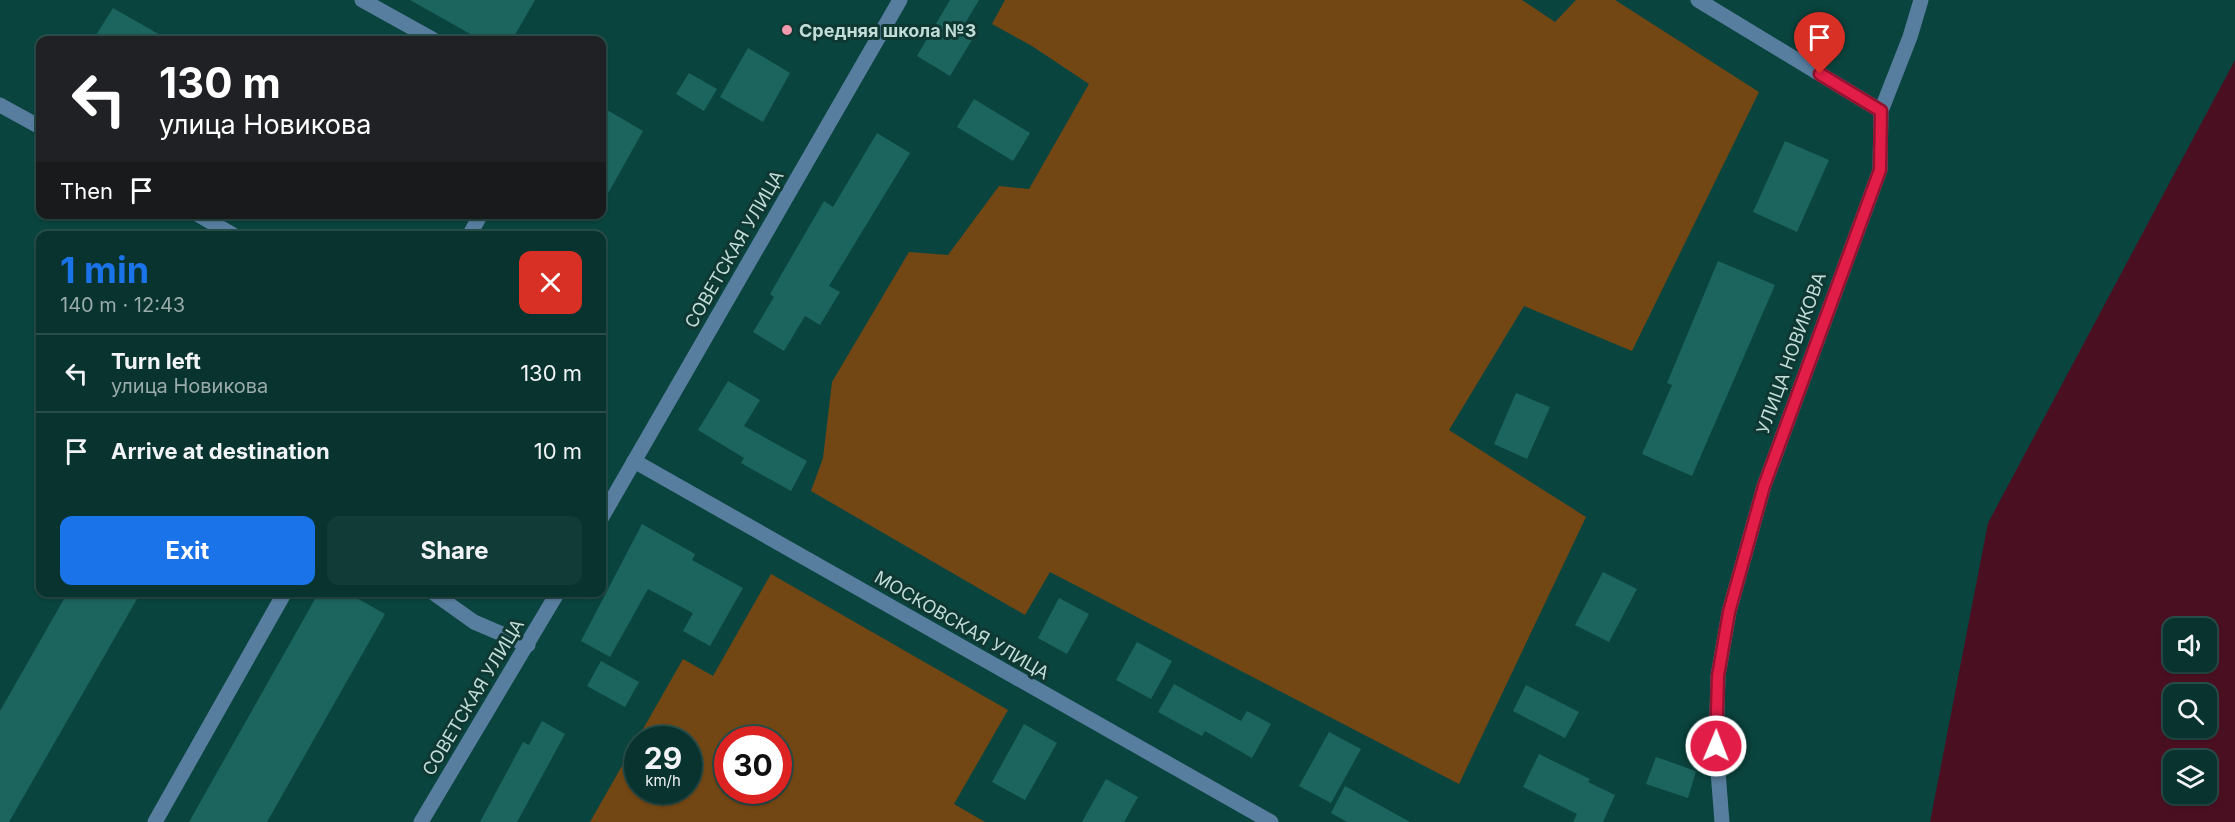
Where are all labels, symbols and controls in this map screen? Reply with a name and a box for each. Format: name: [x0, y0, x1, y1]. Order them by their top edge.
pin: [1794, 12, 1845, 74]
place label: Средняя школа №3: [799, 20, 976, 41]
icon: arrive: [1803, 21, 1836, 54]
marker: Средняя школа №3: [780, 23, 794, 37]
text: 130 m: [159, 57, 281, 108]
icon: left: [60, 60, 138, 138]
text: улица Новикова: [159, 108, 371, 141]
street label: СОВЕТСКАЯ УЛИЦА: [680, 166, 788, 332]
icon: arrive: [125, 174, 158, 207]
text: Then: [60, 178, 113, 204]
text: 1 min: [60, 248, 149, 292]
button: close: [519, 251, 582, 314]
street label: УЛИЦА НОВИКОВА: [1752, 269, 1830, 437]
text: 140 m · 12:43: [60, 293, 185, 317]
text: Turn left: [111, 348, 201, 374]
icon: left: [60, 357, 93, 390]
text: 130 m: [520, 360, 582, 386]
text: улица Новикова: [111, 374, 268, 398]
icon: arrive: [60, 435, 93, 468]
text: Arrive at destination: [111, 438, 330, 464]
text: 10 m: [534, 438, 582, 464]
button: Exit: [60, 516, 315, 585]
button: Share: [327, 516, 582, 585]
street label: МОСКОВСКАЯ УЛИЦА: [871, 566, 1053, 684]
street label: СОВЕТСКАЯ УЛИЦА: [418, 615, 528, 779]
map controls: [2163, 618, 2217, 804]
button: sound: [2163, 618, 2217, 672]
button: search: [2163, 684, 2217, 738]
position arrow: [1684, 714, 1748, 778]
speed limit sign: 30: [714, 726, 792, 804]
text: 29: [644, 740, 682, 776]
button: layers: [2163, 750, 2217, 804]
text: km/h: [645, 771, 681, 790]

